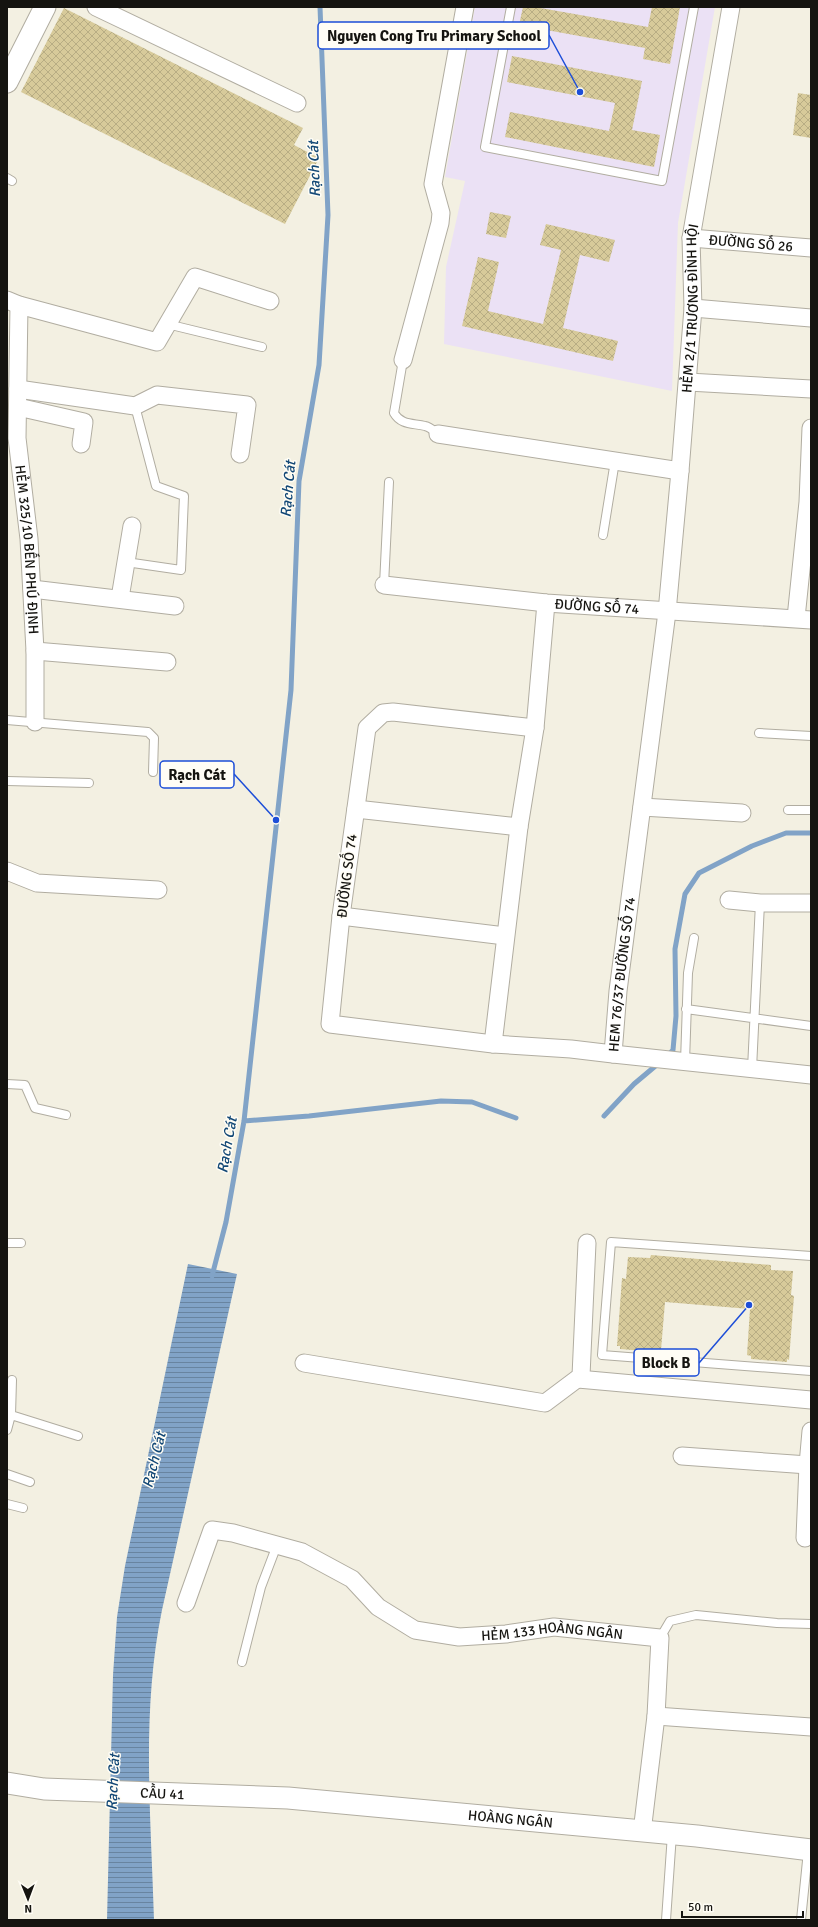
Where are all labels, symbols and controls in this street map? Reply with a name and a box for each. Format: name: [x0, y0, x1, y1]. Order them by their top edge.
callout: Nguyen Cong Tru Primary School: [318, 22, 549, 49]
text: Nguyen Cong Tru Primary School: [327, 27, 541, 45]
water label: Rạch Cát: [304, 139, 324, 198]
street label: HẺM 2/1 TRƯƠNG ĐÌNH HỘI: [678, 222, 702, 394]
street label: ĐƯỜNG SỐ 26: [708, 231, 794, 255]
water label: Rạch Cát: [277, 458, 300, 518]
street label: HẺM 325/10 BẾN PHÚ ĐỊNH: [12, 464, 43, 635]
street label: ĐƯỜNG SỐ 74: [554, 595, 640, 617]
callout: Rạch Cát: [160, 761, 234, 788]
text: Rạch Cát: [168, 766, 226, 784]
street label: ĐƯỜNG SỐ 74: [331, 832, 361, 919]
street label: HEM 76/37 ĐƯỜNG SỐ 74: [605, 896, 639, 1052]
water label: Rạch Cát: [213, 1114, 241, 1174]
callout: Block B: [634, 1349, 699, 1376]
text: Block B: [641, 1354, 691, 1372]
water label: Rạch Cát: [138, 1429, 170, 1490]
street label: HẺM 133 HOÀNG NGÂN: [481, 1618, 624, 1644]
water label: Rạch Cát: [103, 1752, 124, 1811]
street label: CẦU 41: [140, 1782, 185, 1803]
street label: HOÀNG NGÂN: [467, 1806, 554, 1831]
north arrow: [8, 1879, 48, 1919]
scale bar: [682, 1893, 803, 1919]
text: 50 m: [688, 1900, 713, 1915]
text: N: [24, 1902, 32, 1915]

